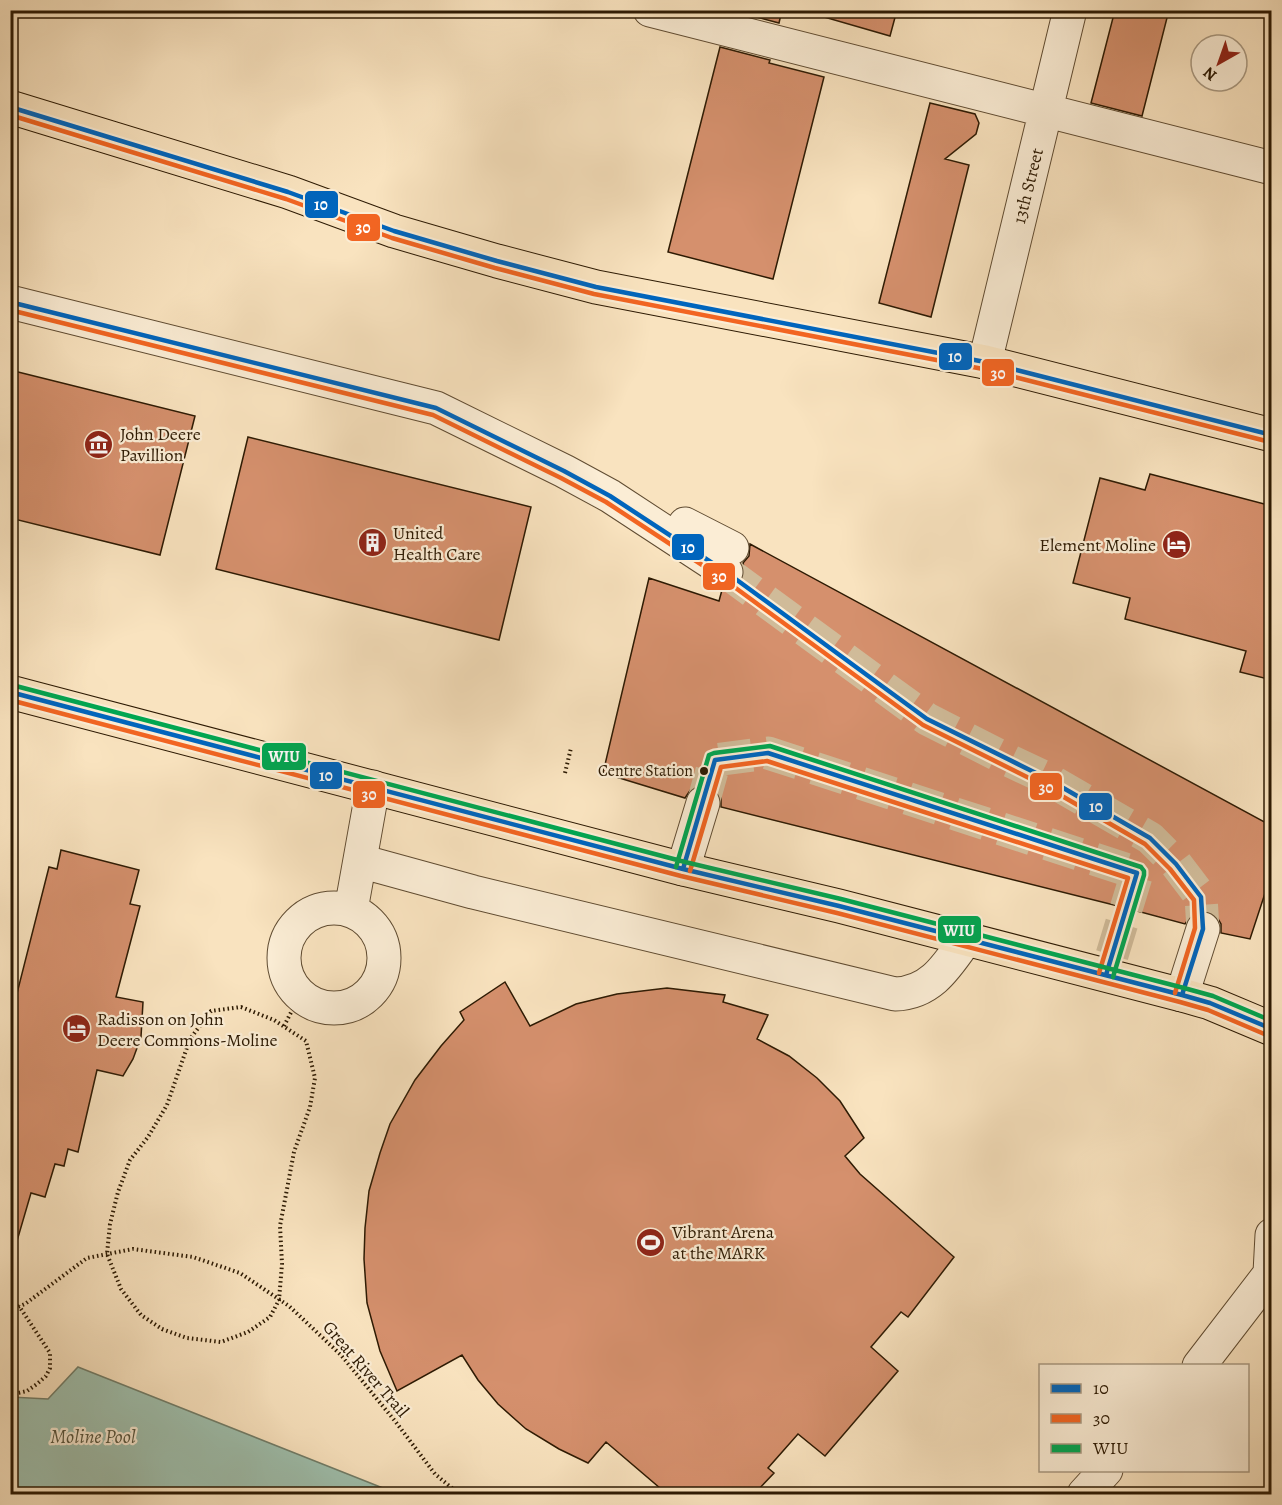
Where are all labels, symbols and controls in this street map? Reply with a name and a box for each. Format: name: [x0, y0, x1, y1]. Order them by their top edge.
north arrow: [1189, 33, 1249, 93]
text: N: [1198, 61, 1222, 86]
street label: 13th Street: [1007, 146, 1049, 226]
line badge: 10: [304, 190, 339, 219]
text: 10: [314, 194, 328, 216]
line badge: 30: [346, 213, 381, 242]
text: 30: [356, 217, 370, 239]
line badge: 10: [938, 342, 973, 371]
text: 10: [948, 346, 962, 368]
line badge: 30: [981, 358, 1015, 387]
text: 30: [991, 363, 1005, 385]
place label: John Deere Pavillion: [120, 422, 201, 467]
museum icon: John Deere Pavillion: [83, 428, 115, 460]
place label: United Health Care: [393, 521, 481, 566]
building icon: United Health Care: [356, 527, 388, 559]
hotel icon: Element Moline: [1161, 529, 1193, 561]
line badge: 10: [671, 533, 705, 561]
place label: Element Moline: [1039, 533, 1156, 557]
text: 10: [681, 537, 695, 559]
line badge: 30: [702, 562, 736, 591]
text: 30: [712, 566, 726, 588]
line badge: WIU: [261, 742, 307, 771]
text: WIU: [267, 746, 300, 768]
place label: Centre Station: [598, 760, 693, 782]
line badge: 10: [309, 761, 343, 790]
text: 10: [319, 765, 333, 787]
marker: Centre Station: [698, 765, 710, 777]
line badge: 30: [1029, 772, 1063, 801]
text: 30: [1039, 777, 1053, 799]
line badge: 30: [352, 780, 386, 809]
text: 30: [362, 784, 376, 806]
line badge: 10: [1078, 792, 1113, 821]
text: 10: [1089, 796, 1103, 818]
line badge: WIU: [937, 915, 982, 944]
text: WIU: [942, 920, 975, 942]
place label: Radisson on John Deere Commons-Moline: [97, 1007, 278, 1052]
hotel icon: Radisson on John Deere Commons-Moline: [60, 1013, 92, 1045]
place label: Vibrant Arena at the MARK: [671, 1220, 775, 1265]
sports icon: Vibrant Arena at the MARK: [635, 1226, 667, 1258]
street label: Great River Trail: [317, 1316, 415, 1423]
legend: [1039, 1364, 1249, 1472]
text: 10: [1093, 1376, 1109, 1400]
text: 30: [1093, 1406, 1110, 1430]
water label: Moline Pool: [50, 1423, 136, 1450]
text: WIU: [1092, 1436, 1129, 1460]

